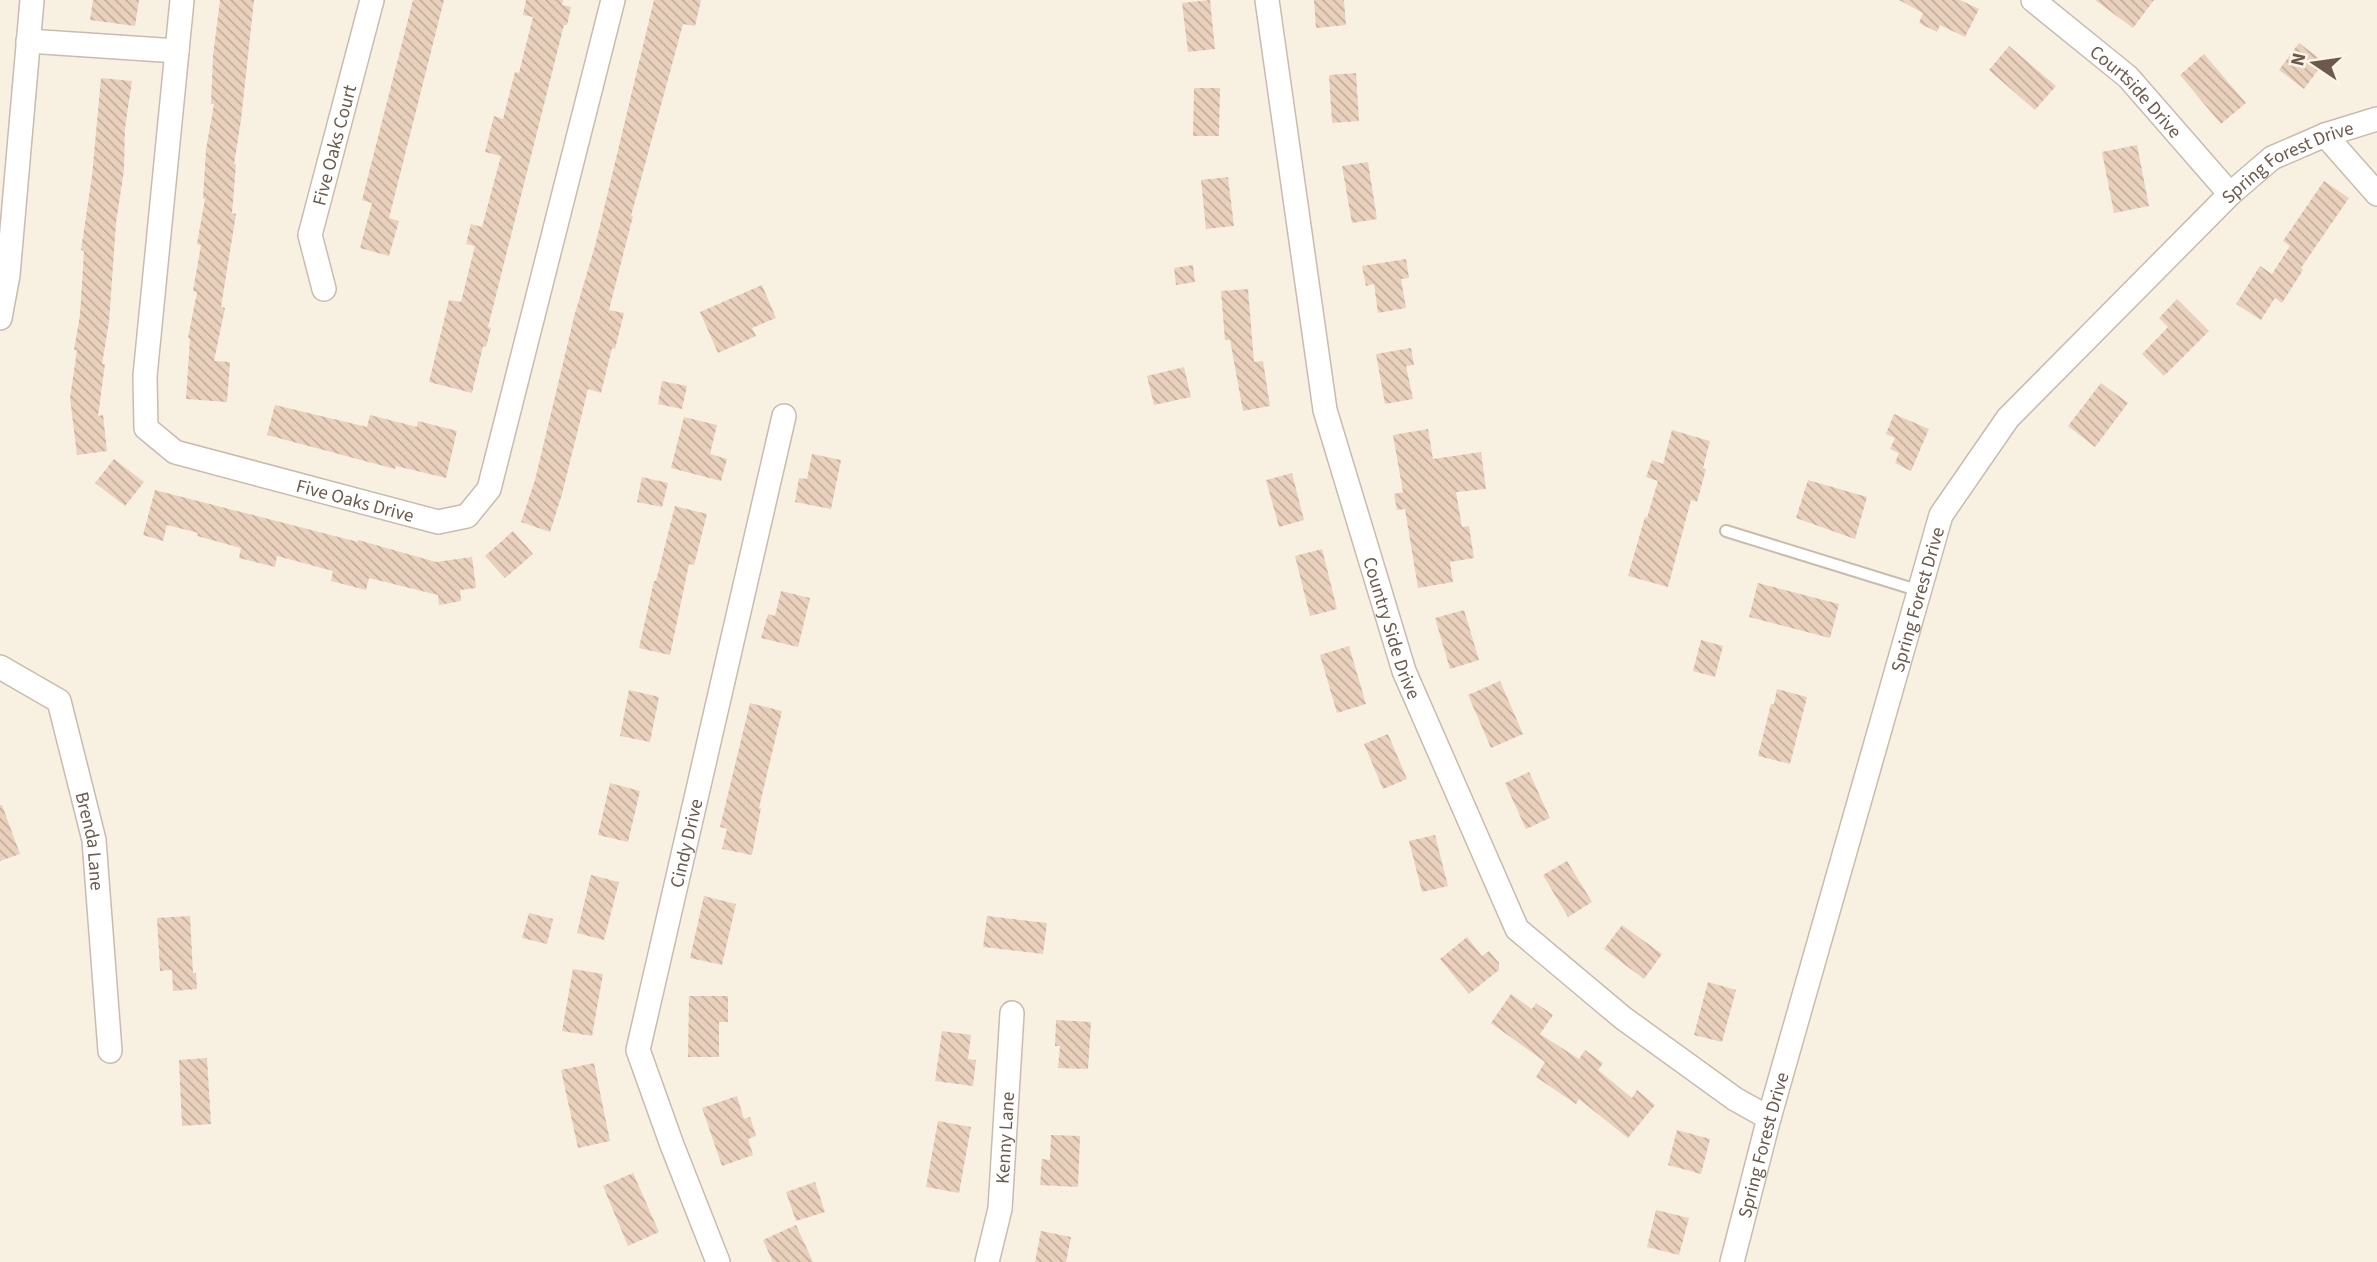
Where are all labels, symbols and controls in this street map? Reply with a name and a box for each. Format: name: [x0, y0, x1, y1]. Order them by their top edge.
north arrow: [2279, 28, 2349, 98]
street label: Courtside Drive: [2083, 39, 2187, 145]
text: N: [2284, 50, 2313, 69]
street label: Five Oaks Court: [306, 81, 364, 209]
street label: Spring Forest Drive: [2216, 115, 2357, 210]
street label: Five Oaks Drive: [293, 473, 417, 530]
street label: Spring Forest Drive: [1885, 524, 1952, 676]
street label: Country Side Drive: [1355, 554, 1427, 704]
street label: Brenda Lane: [67, 789, 110, 892]
street label: Cindy Drive: [664, 796, 710, 890]
street label: Spring Forest Drive: [1732, 1069, 1796, 1221]
street label: Kenny Lane: [990, 1091, 1022, 1185]

